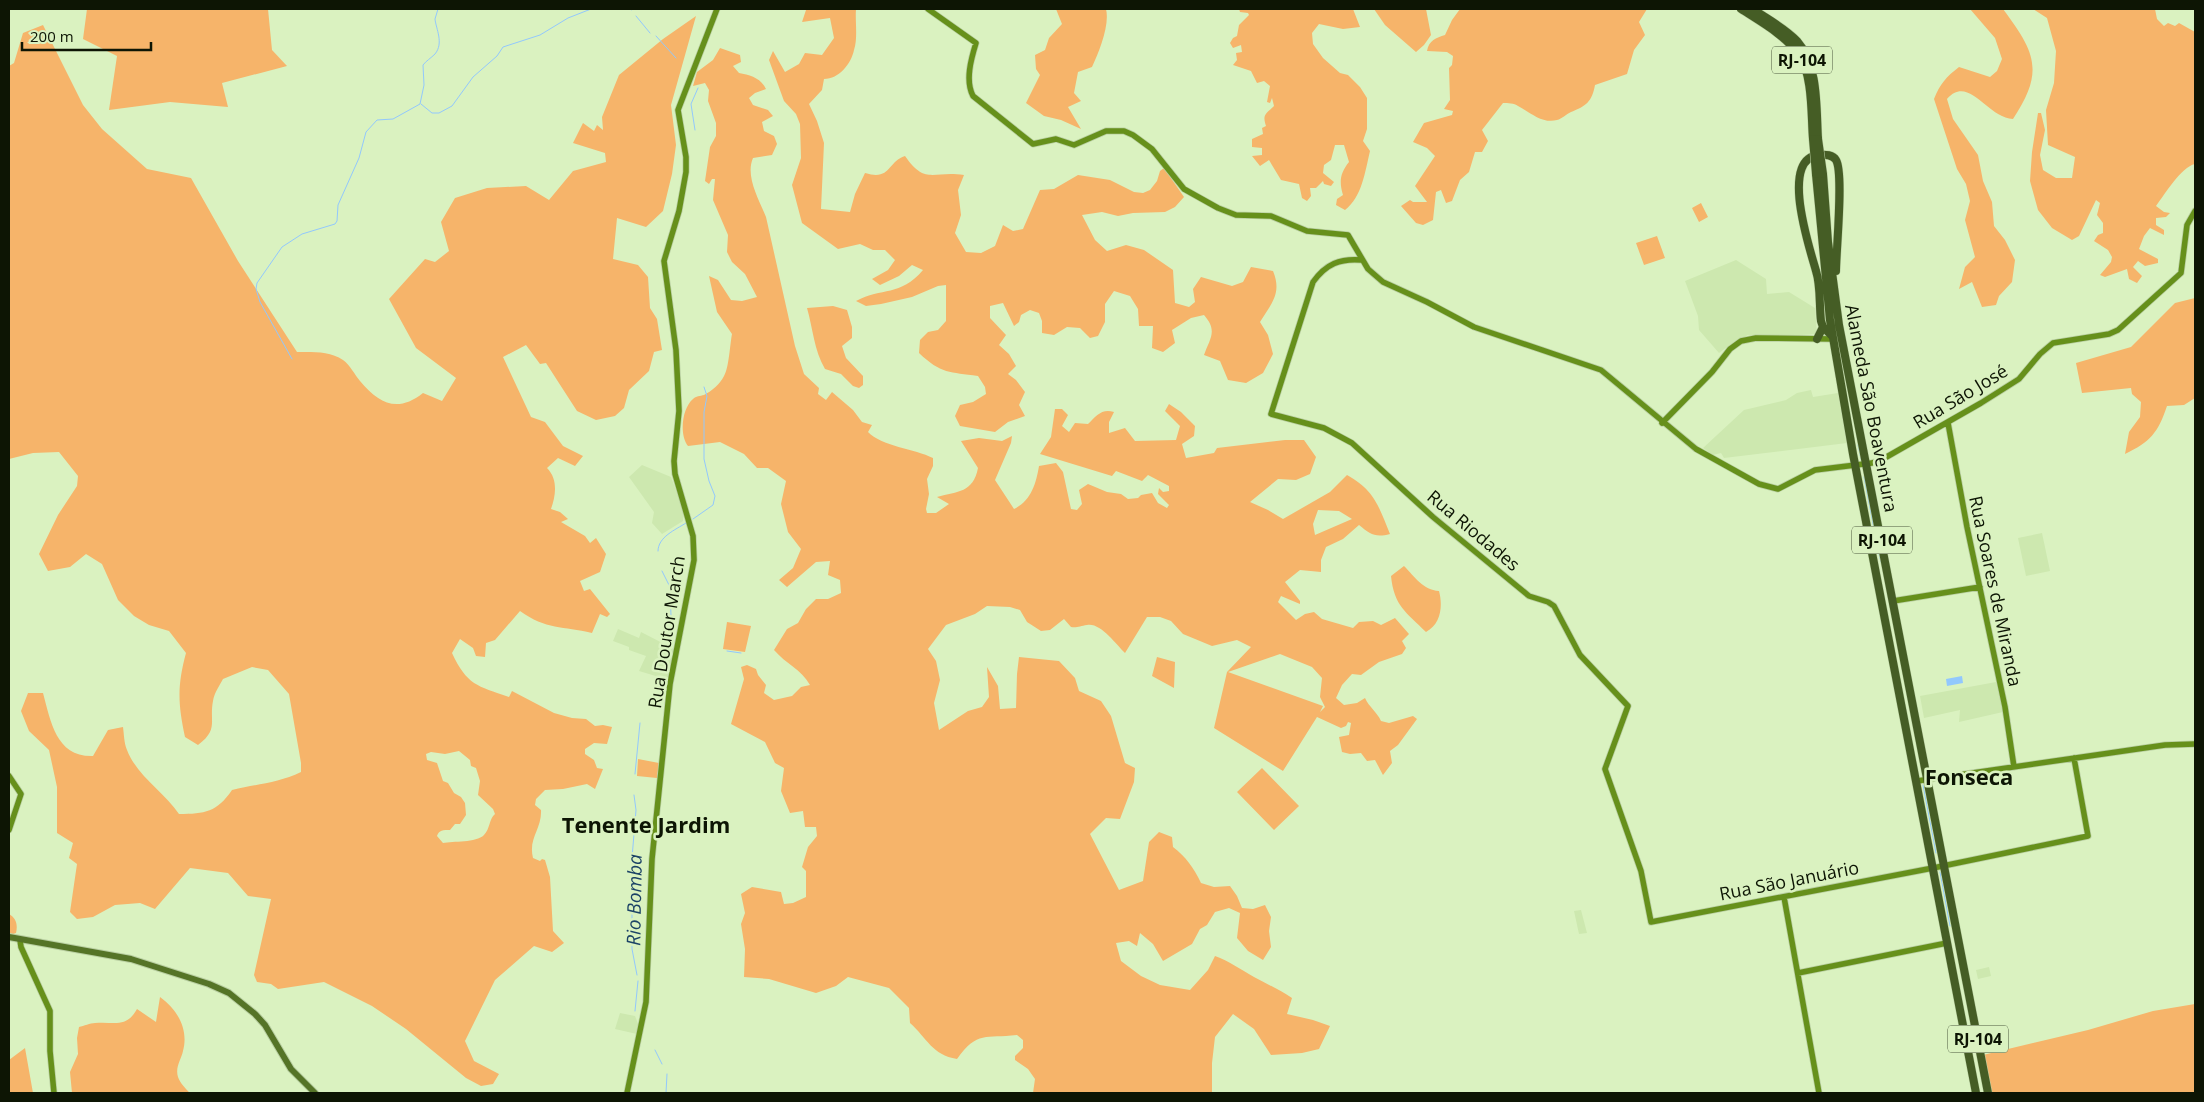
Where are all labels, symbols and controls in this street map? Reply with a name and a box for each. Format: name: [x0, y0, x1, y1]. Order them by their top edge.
scale bar: [22, 20, 151, 52]
text: 200 m: [30, 26, 74, 46]
road number: RJ-104: [1772, 46, 1832, 74]
street label: Alameda São Boaventura: [1840, 302, 1904, 514]
street label: Rua São José: [1908, 358, 2012, 434]
street label: Rua Riodades: [1423, 484, 1525, 576]
street label: Rua Soares de Miranda: [1964, 494, 2028, 688]
road number: RJ-104: [1852, 526, 1912, 554]
street label: Rua Doutor March: [642, 554, 690, 710]
district label: Fonseca: [1925, 761, 2013, 791]
district label: Tenente Jardim: [562, 809, 730, 839]
water label: Rio Bomba: [620, 854, 648, 946]
street label: Rua São Januário: [1717, 855, 1861, 905]
road number: RJ-104: [1948, 1026, 2008, 1052]

